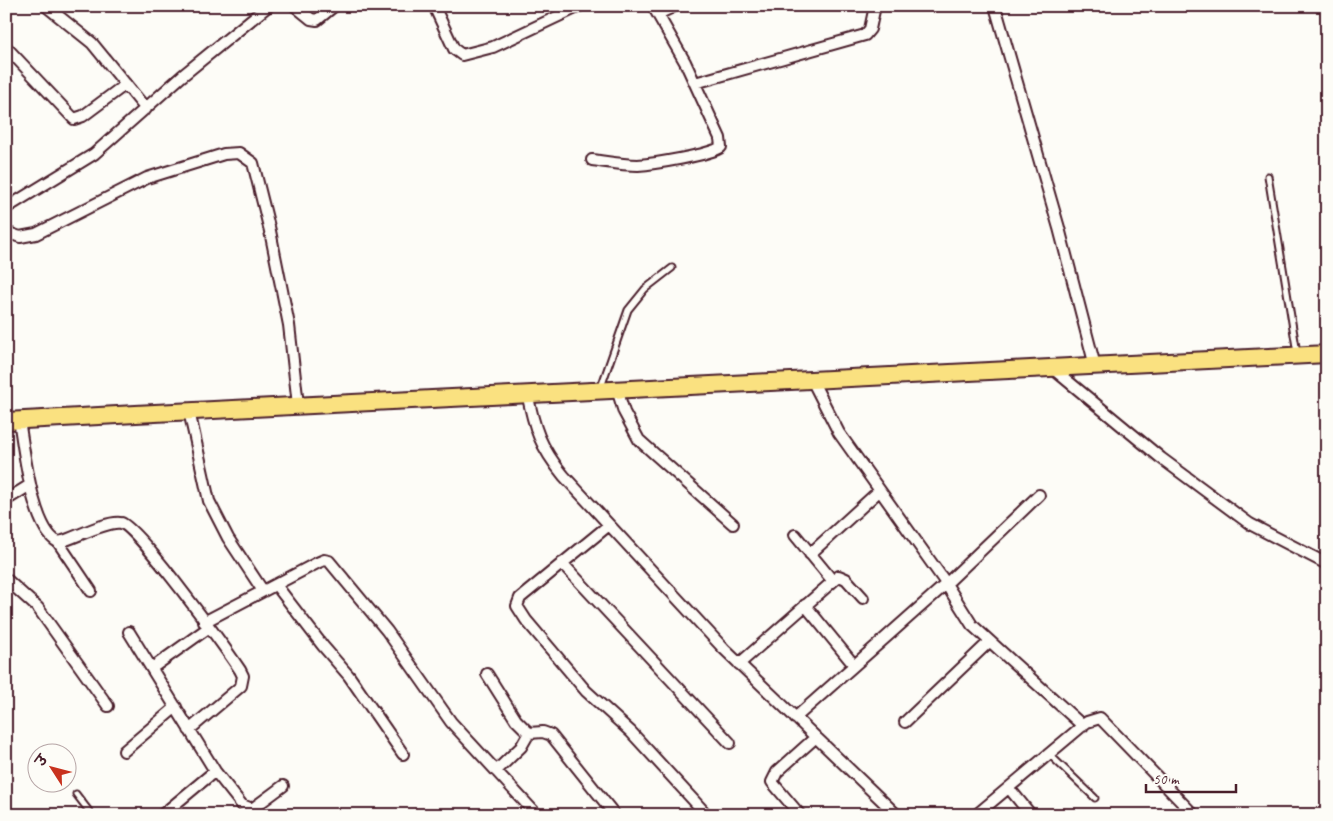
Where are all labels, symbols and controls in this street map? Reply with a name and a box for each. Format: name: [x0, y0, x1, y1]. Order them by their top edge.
north arrow: [28, 744, 78, 794]
text: उ: [31, 751, 52, 771]
scale bar: [1146, 761, 1236, 793]
text: 50 m: [1153, 770, 1180, 789]

